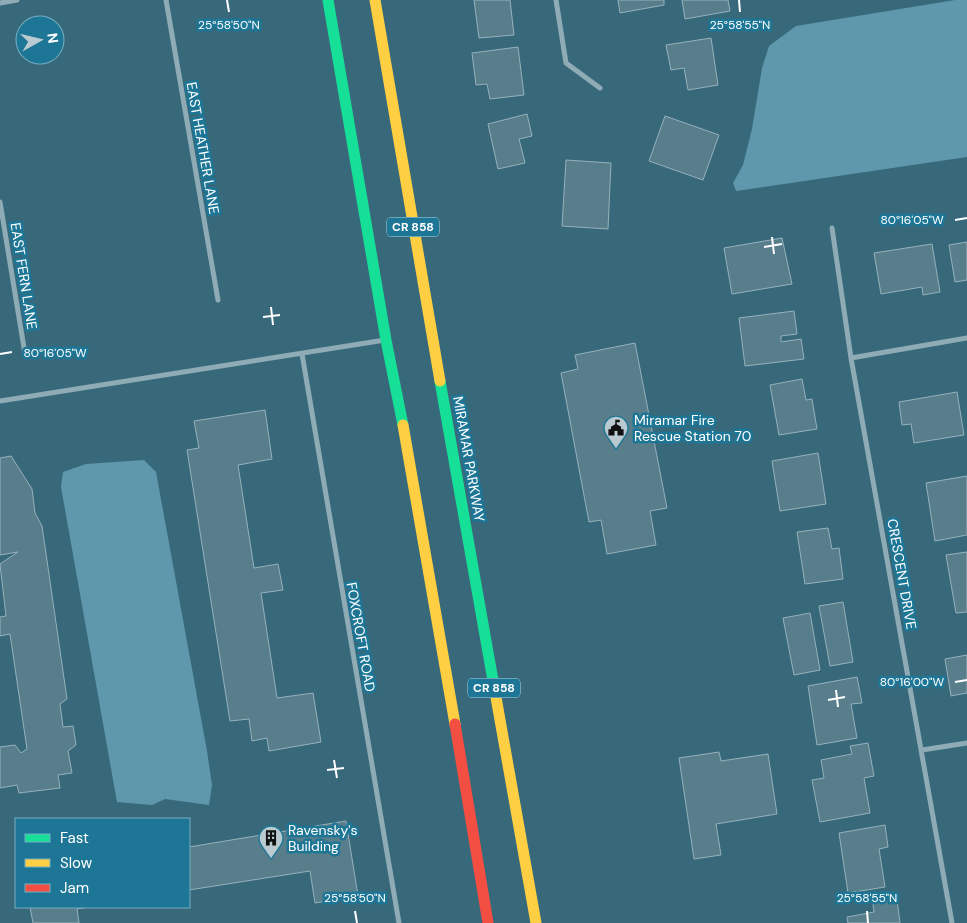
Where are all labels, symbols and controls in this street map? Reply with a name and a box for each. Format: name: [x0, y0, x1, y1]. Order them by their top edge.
north arrow: [15, 15, 65, 65]
text: 25°58'50"N: [198, 17, 260, 33]
text: 25°58'55"N: [710, 17, 770, 33]
text: N: [43, 32, 62, 45]
street label: EAST HEATHER LANE: [183, 81, 224, 216]
text: 80°16'05"W: [880, 212, 944, 228]
road number: CR 858: [387, 218, 439, 236]
street label: EAST FERN LANE: [7, 221, 41, 331]
text: 80°16'05"W: [23, 345, 87, 361]
street label: MIRAMAR PARKWAY: [449, 395, 489, 523]
place label: Miramar Fire Rescue Station 70: [634, 411, 751, 445]
public building icon: Miramar Fire Rescue Station 70: [603, 415, 629, 449]
street label: CRESCENT DRIVE: [883, 517, 921, 631]
street label: FOXCROFT ROAD: [342, 581, 380, 693]
text: 80°16'00"W: [880, 674, 945, 690]
road number: CR 858: [468, 678, 520, 698]
legend: [15, 818, 190, 908]
place label: Ravensky's Building: [288, 821, 358, 855]
building icon: Ravensky's Building: [258, 825, 284, 859]
text: Fast: [60, 828, 89, 848]
text: Slow: [60, 853, 93, 873]
text: Jam: [60, 878, 89, 898]
text: 25°58'50"N: [324, 890, 386, 906]
text: 25°58'55"N: [837, 890, 897, 906]

